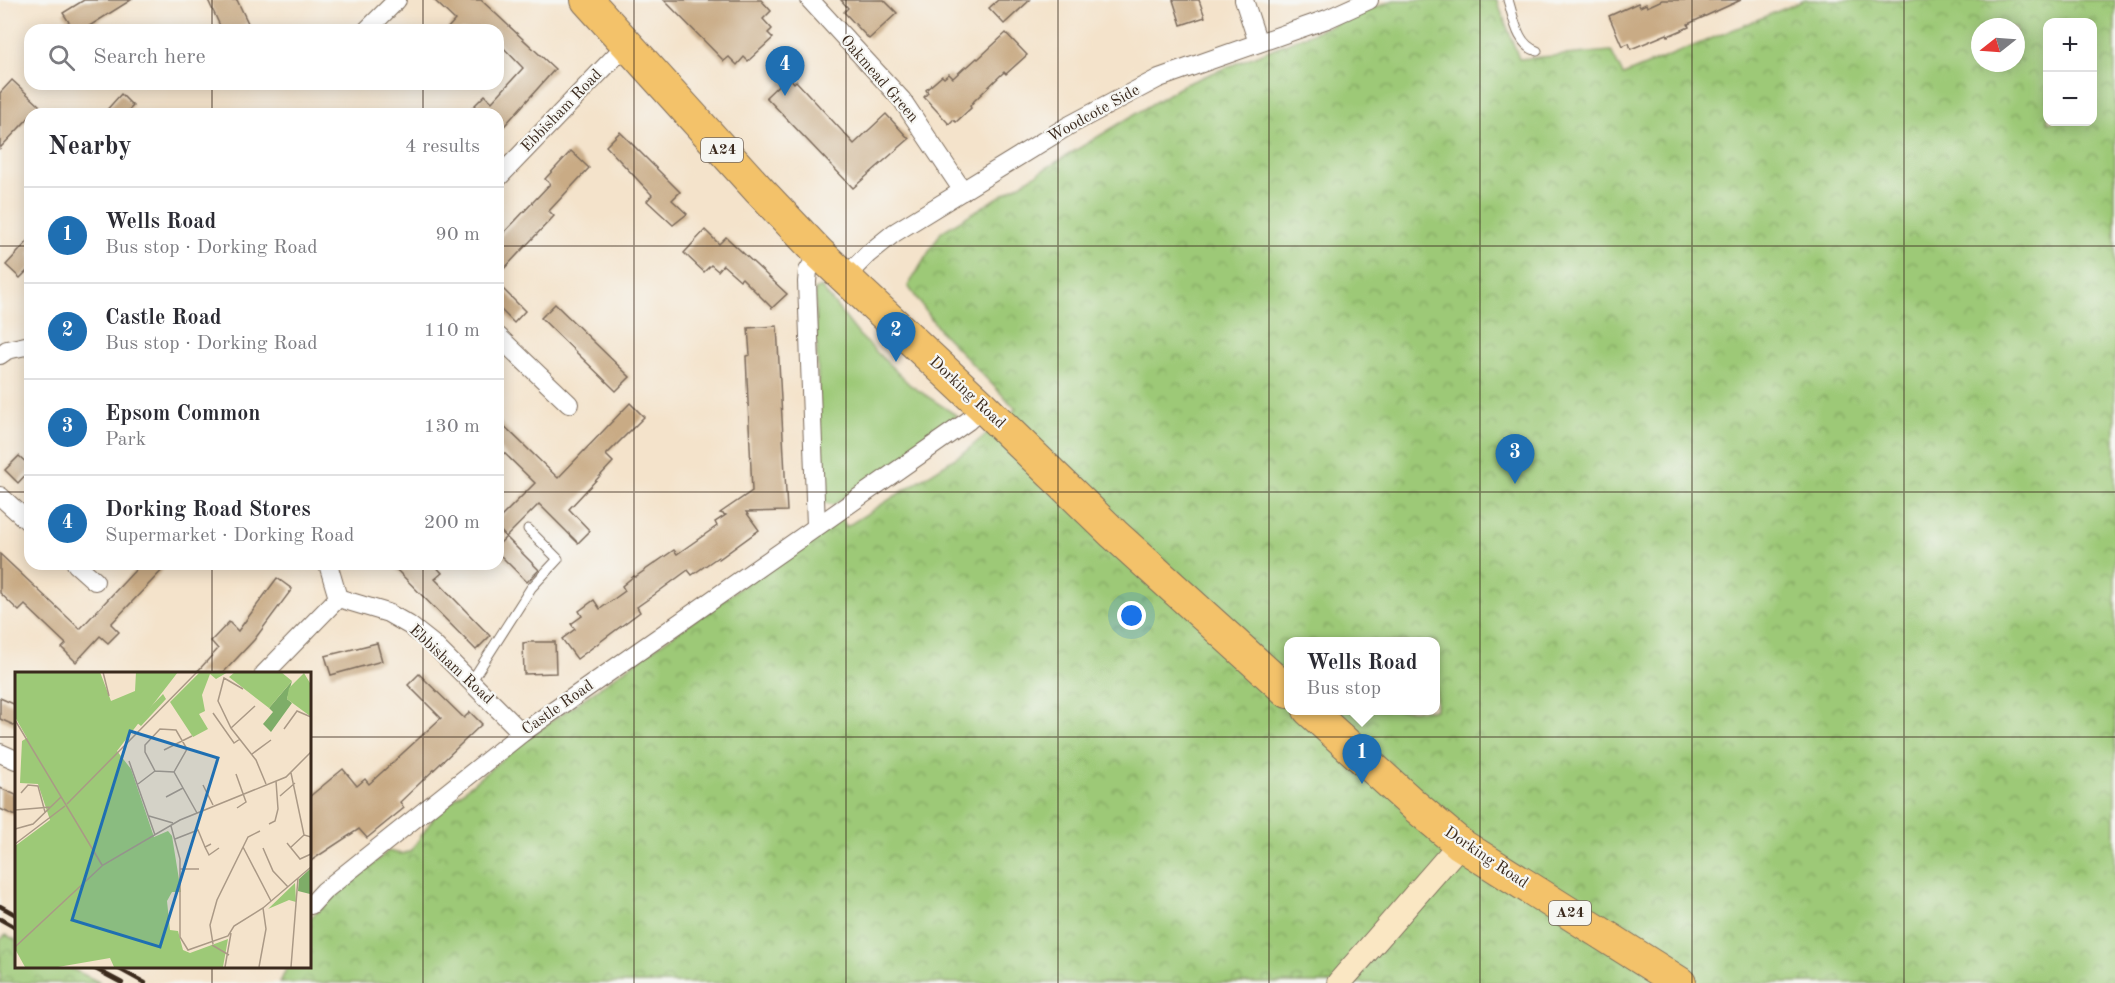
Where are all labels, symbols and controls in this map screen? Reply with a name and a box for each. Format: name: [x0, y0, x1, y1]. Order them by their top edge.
north arrow: [1971, 18, 2025, 72]
map controls: [2043, 18, 2097, 126]
button: +: [2043, 18, 2097, 72]
search box: [24, 24, 504, 90]
street label: Oakmead Green: [837, 32, 921, 126]
icon: search: [45, 41, 78, 74]
text: Search here: [93, 46, 206, 68]
pin: 4: [766, 46, 804, 96]
street label: Ebbisham Road: [519, 67, 605, 155]
button: −: [2043, 72, 2097, 126]
street label: Woodcote Side: [1045, 82, 1143, 146]
text: Nearby: [48, 134, 132, 160]
text: 4 results: [405, 137, 480, 157]
road number: A24: [701, 138, 743, 162]
text: Wells Road: [105, 211, 216, 233]
text: 1: [62, 225, 73, 245]
text: 90 m: [435, 225, 480, 245]
text: Bus stop · Dorking Road: [105, 238, 318, 258]
text: Castle Road: [105, 307, 222, 329]
pin: 2: [876, 312, 916, 362]
text: 2: [62, 321, 73, 341]
text: 110 m: [424, 321, 480, 341]
text: Bus stop · Dorking Road: [105, 334, 318, 354]
street label: Dorking Road: [926, 354, 1008, 432]
text: Epsom Common: [105, 403, 261, 425]
text: 3: [62, 417, 73, 437]
text: 130 m: [424, 417, 480, 437]
text: Park: [105, 430, 146, 450]
pin: 3: [1496, 434, 1534, 484]
text: Dorking Road Stores: [105, 499, 311, 521]
text: 4: [62, 513, 73, 533]
text: 200 m: [424, 513, 480, 533]
text: Supermarket · Dorking Road: [105, 526, 354, 546]
your location: [1117, 601, 1146, 630]
street label: Ebbisham Road: [406, 622, 496, 708]
popup: [1284, 637, 1440, 715]
text: Wells Road: [1306, 652, 1418, 674]
inset map: [15, 672, 310, 968]
street label: Castle Road: [519, 678, 597, 738]
text: Bus stop: [1306, 679, 1381, 699]
pin: 1: [1342, 734, 1382, 784]
street label: Dorking Road: [1441, 824, 1531, 892]
road number: A24: [1549, 901, 1591, 925]

